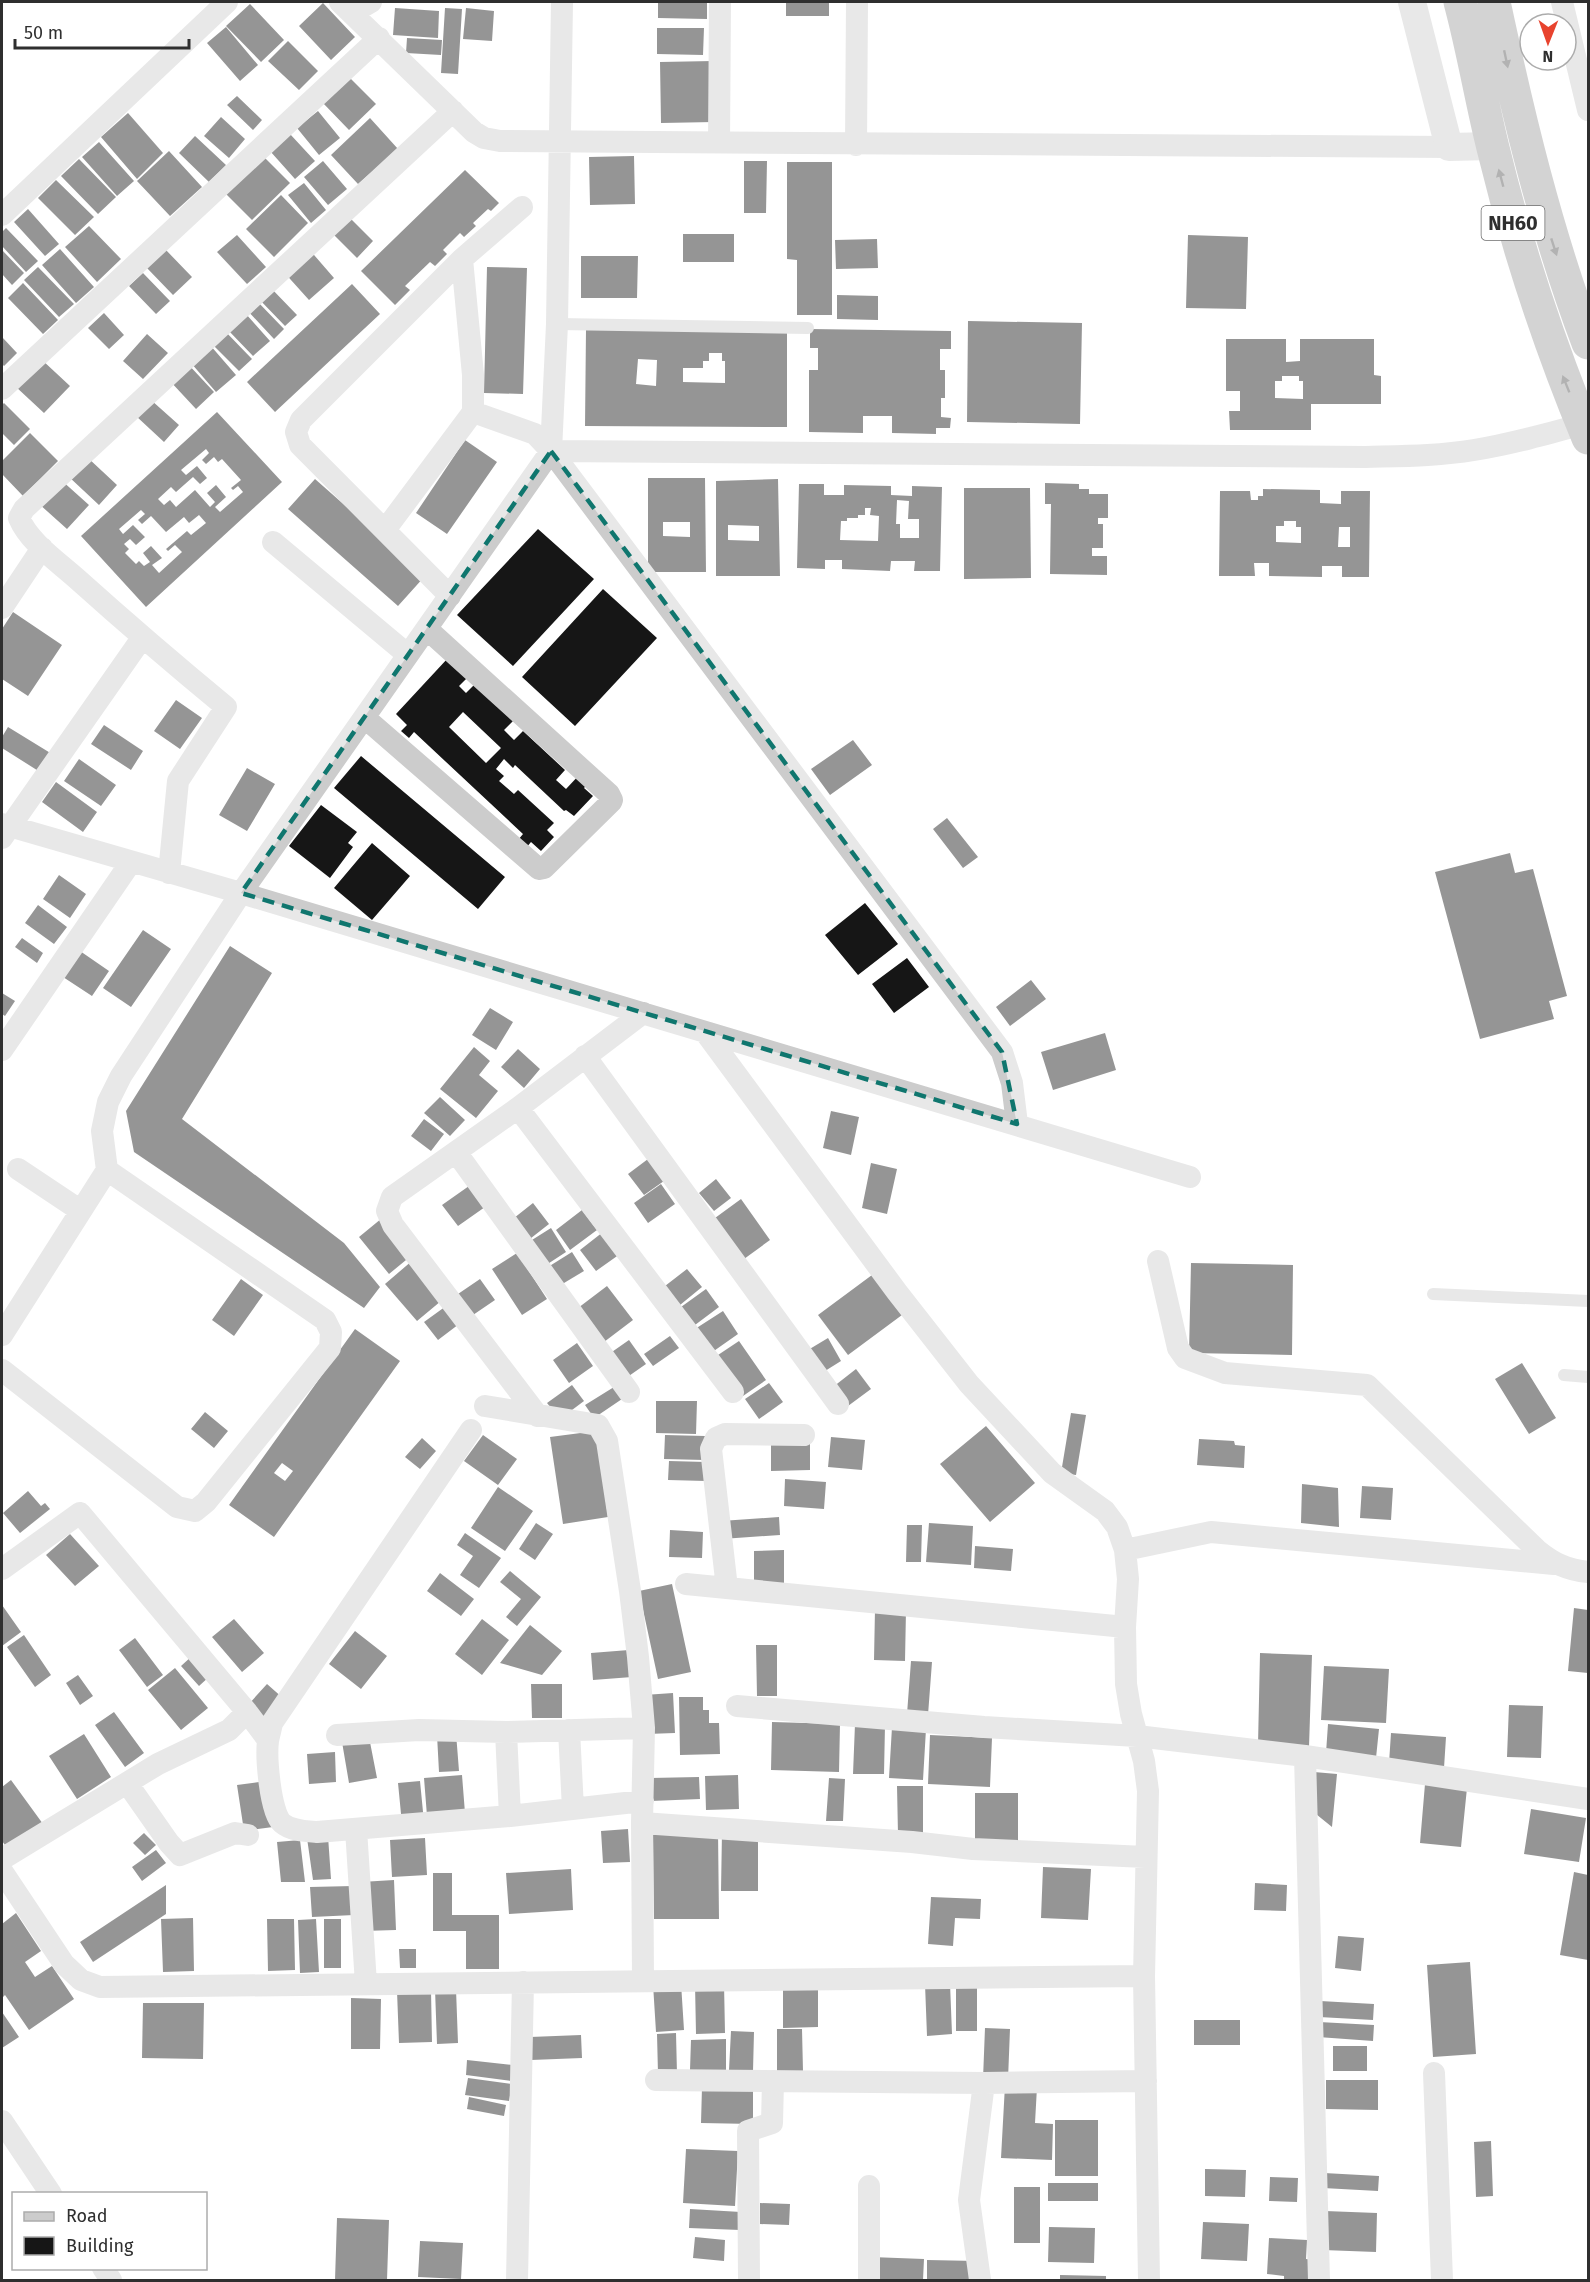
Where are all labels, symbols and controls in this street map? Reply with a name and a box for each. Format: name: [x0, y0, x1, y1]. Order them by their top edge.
scale bar: [15, 12, 189, 50]
north arrow: [1518, 12, 1578, 72]
text: 50 m: [24, 22, 63, 44]
text: N: [1542, 47, 1553, 66]
one-way arrow: [1502, 49, 1511, 68]
one-way arrow: [1495, 169, 1505, 187]
road number: NH60: [1482, 206, 1544, 240]
one-way arrow: [1550, 239, 1560, 257]
one-way arrow: [1561, 375, 1570, 393]
legend: [12, 2192, 207, 2270]
text: Road: [66, 2205, 108, 2227]
text: Building: [66, 2235, 134, 2257]

